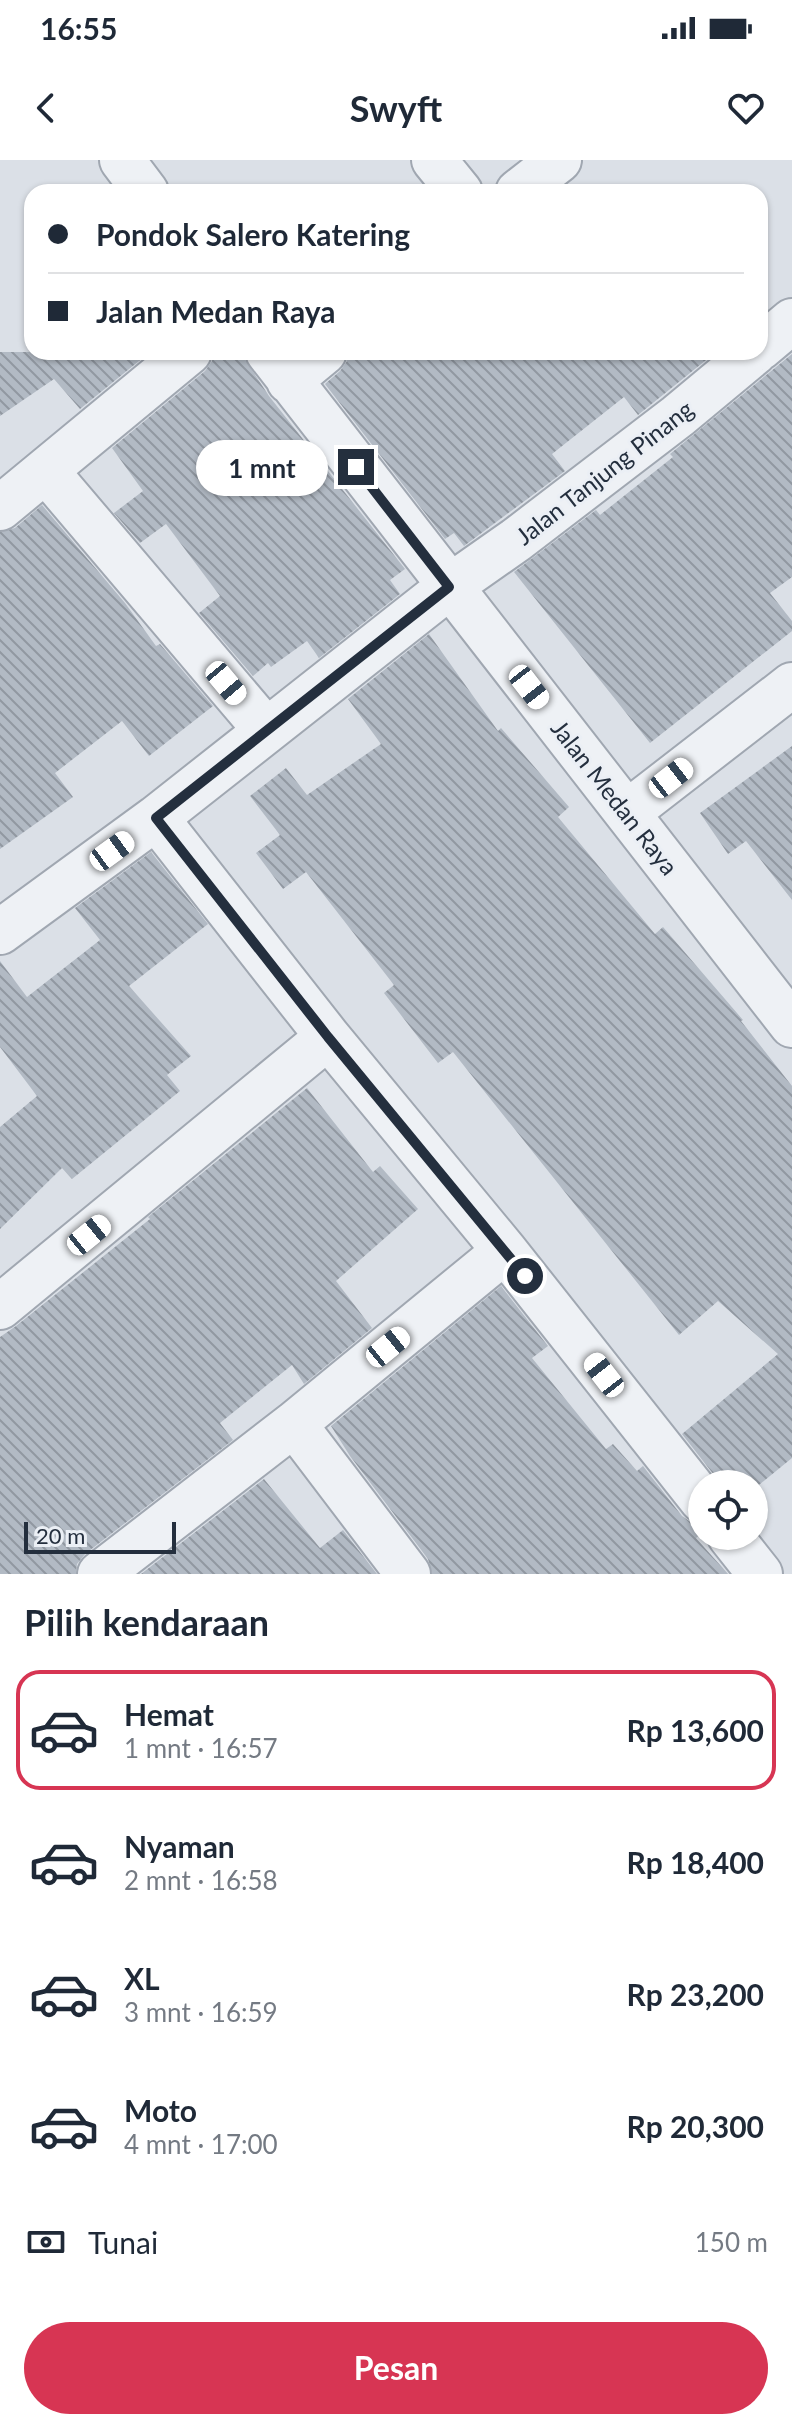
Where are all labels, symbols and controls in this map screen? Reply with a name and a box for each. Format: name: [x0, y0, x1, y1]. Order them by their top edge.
text: 16:55: [40, 10, 117, 46]
icon: back: [24, 86, 68, 130]
text: Swyft: [350, 86, 442, 130]
icon: heart: [724, 86, 768, 130]
text: Pondok Salero Katering: [96, 216, 410, 252]
text: Jalan Medan Raya: [96, 293, 335, 329]
street label: Jalan Tanjung Pinang: [509, 394, 699, 550]
callout: 1 mnt: [196, 439, 328, 495]
route end: [338, 449, 374, 485]
text: 1 mnt: [228, 452, 296, 484]
car: [201, 657, 251, 709]
car: [505, 661, 553, 713]
street label: Jalan Medan Raya: [545, 714, 685, 880]
car: [645, 754, 697, 802]
car: [86, 827, 138, 875]
car: [63, 1211, 115, 1259]
route start: [507, 1258, 543, 1294]
car: [362, 1323, 414, 1371]
car: [580, 1349, 628, 1401]
map controls: [688, 1470, 768, 1550]
button: locate: [688, 1470, 768, 1550]
scale bar: [24, 1518, 176, 1554]
text: 20 m: [36, 1522, 85, 1549]
text: Pilih kendaraan: [24, 1600, 269, 1644]
icon: car: [28, 1694, 100, 1766]
text: Hemat: [124, 1696, 214, 1732]
text: Rp 13,600: [627, 1712, 764, 1748]
text: 1 mnt · 16:57: [124, 1732, 278, 1764]
icon: car: [28, 1826, 100, 1898]
text: Nyaman: [124, 1828, 235, 1864]
text: Rp 18,400: [627, 1844, 764, 1880]
text: 2 mnt · 16:58: [124, 1864, 278, 1896]
icon: car: [28, 1958, 100, 2030]
text: XL: [124, 1960, 160, 1996]
text: Rp 23,200: [627, 1976, 764, 2012]
text: 3 mnt · 16:59: [124, 1996, 278, 2028]
icon: car: [28, 2090, 100, 2162]
text: Moto: [124, 2092, 197, 2128]
text: Rp 20,300: [627, 2108, 764, 2144]
text: 4 mnt · 17:00: [124, 2128, 278, 2160]
icon: cash: [24, 2220, 68, 2264]
text: Tunai: [88, 2224, 158, 2260]
text: 150 m: [695, 2226, 768, 2258]
button: Pesan: [24, 2322, 768, 2414]

